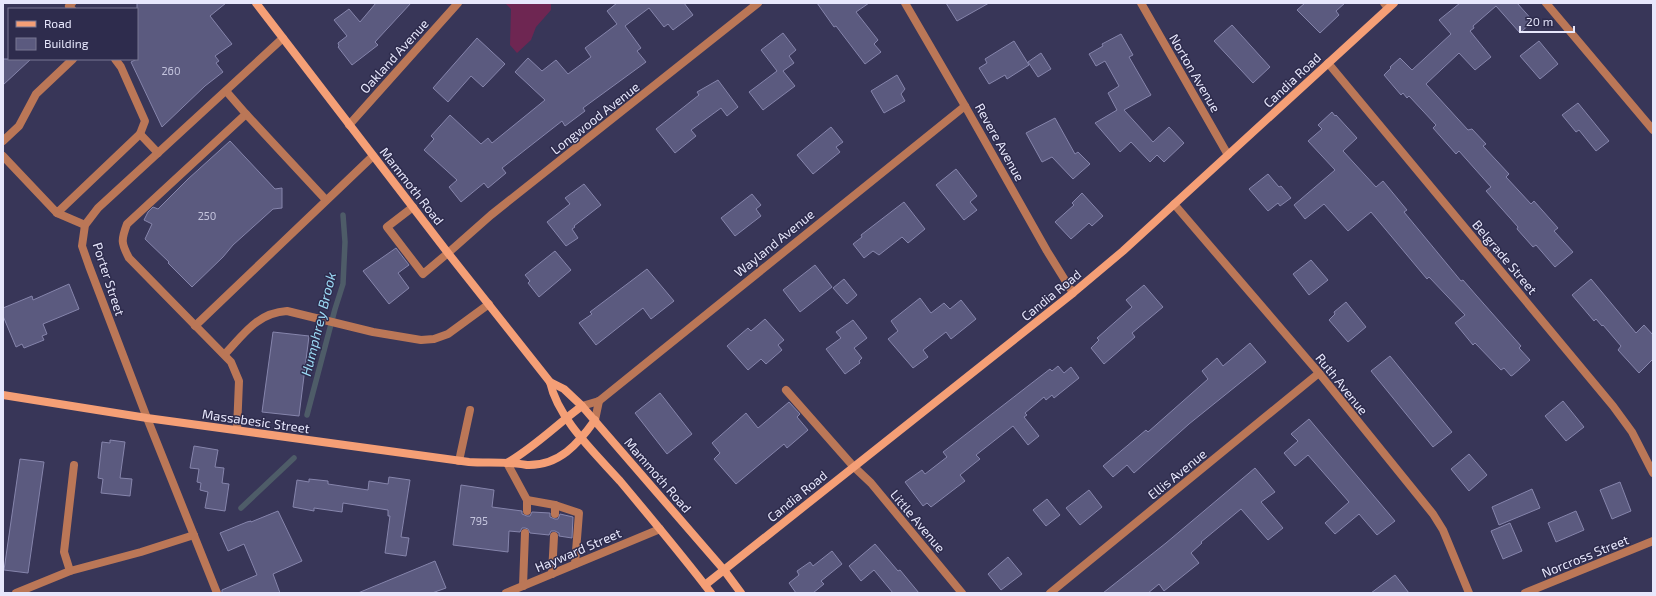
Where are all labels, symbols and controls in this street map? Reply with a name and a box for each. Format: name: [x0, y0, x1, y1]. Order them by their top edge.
legend: [8, 8, 138, 60]
scale bar: [1520, 8, 1574, 34]
text: 20 m: [1526, 14, 1553, 28]
street label: Oakland Avenue: [356, 15, 432, 97]
text: Road: [44, 16, 72, 30]
street label: Norton Avenue: [1166, 31, 1224, 115]
text: Building: [44, 36, 89, 50]
street label: Candia Road: [1260, 49, 1324, 111]
house number: 260: [161, 64, 181, 77]
street label: Longwood Avenue: [548, 78, 642, 158]
street label: Revere Avenue: [972, 100, 1028, 184]
street label: Mammoth Road: [377, 144, 447, 228]
street label: Wayland Avenue: [731, 206, 817, 280]
house number: 250: [198, 209, 216, 222]
street label: Belgrade Street: [1469, 217, 1541, 297]
street label: Porter Street: [90, 240, 128, 318]
street label: Candia Road: [1018, 266, 1084, 324]
water label: Humphrey Brook: [297, 270, 339, 378]
street label: Ruth Avenue: [1312, 350, 1372, 418]
street label: Massabesic Street: [201, 406, 311, 436]
street label: Mammoth Road: [621, 434, 695, 516]
street label: Ellis Avenue: [1144, 445, 1210, 503]
street label: Candia Road: [764, 467, 830, 525]
street label: Little Avenue: [887, 486, 949, 556]
house number: 795: [470, 514, 488, 527]
street label: Hayward Street: [532, 525, 624, 575]
street label: Norcross Street: [1539, 531, 1631, 581]

